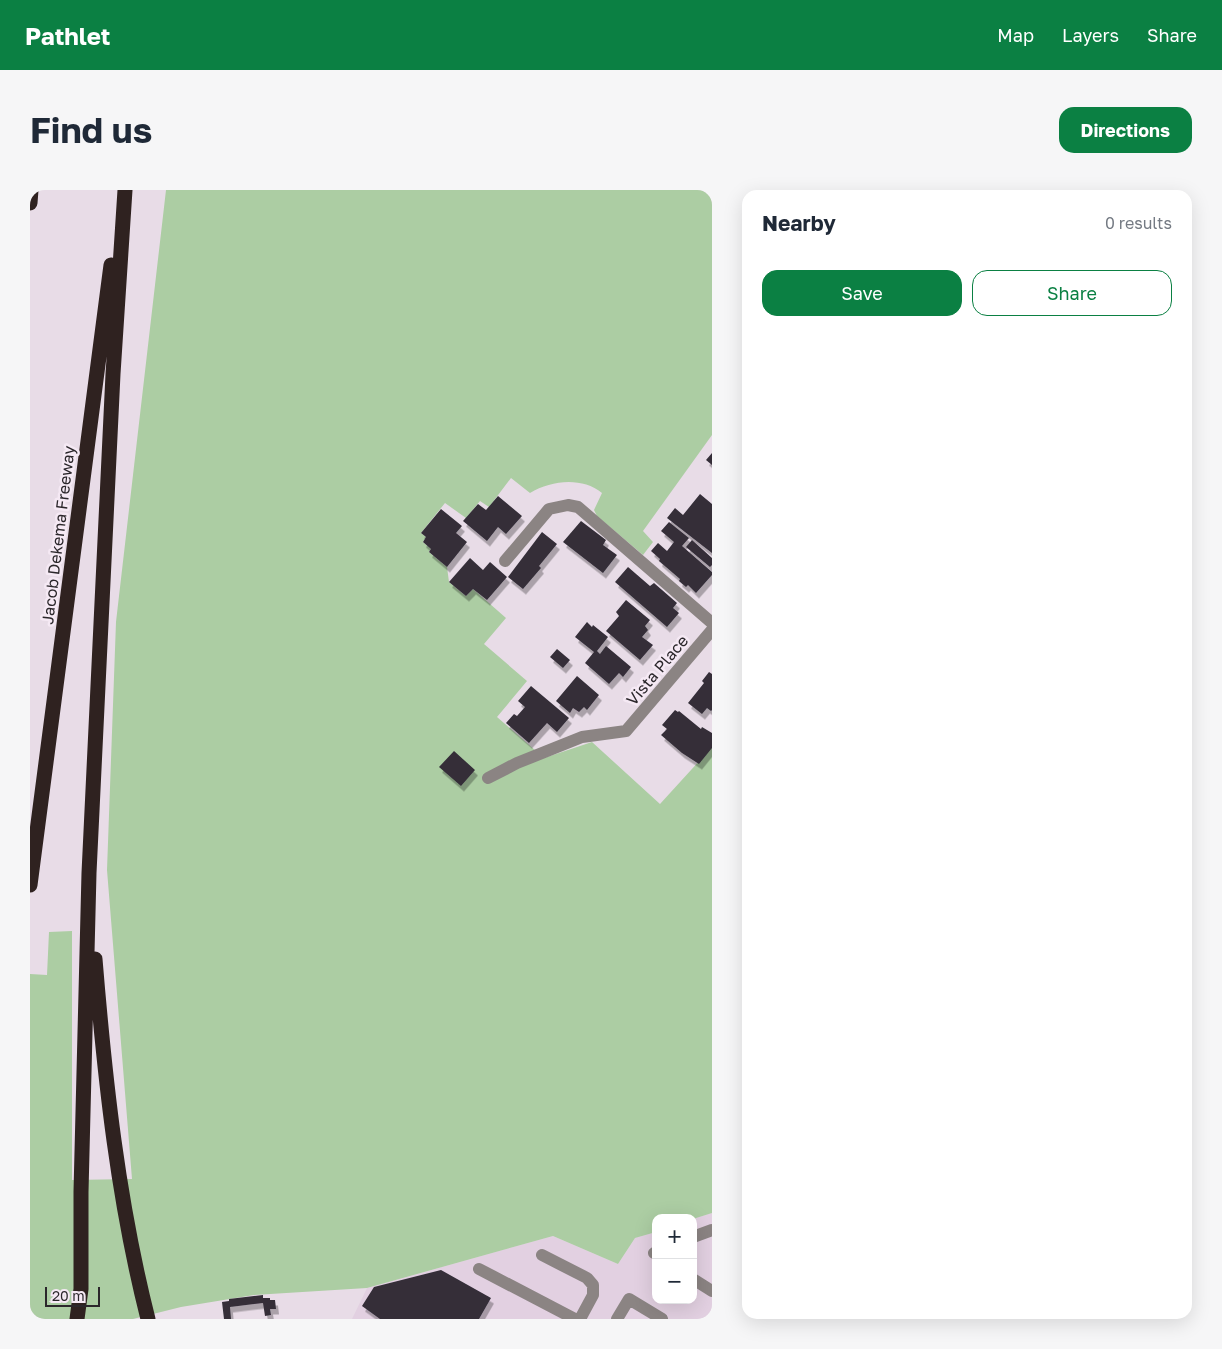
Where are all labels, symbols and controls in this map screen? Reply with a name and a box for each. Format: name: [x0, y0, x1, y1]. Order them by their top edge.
text: Pathlet: [25, 21, 110, 50]
text: Map: [997, 24, 1034, 46]
text: Layers: [1062, 24, 1119, 46]
text: Share: [1147, 24, 1197, 46]
button: Directions: [1059, 107, 1192, 153]
text: Find us: [30, 109, 152, 151]
text: Nearby: [762, 210, 836, 236]
text: 0 results: [1105, 213, 1172, 233]
button: Save: [762, 270, 962, 316]
button: Share: [972, 270, 1172, 316]
street label: Jacob Dekema Freeway: [37, 444, 79, 626]
street label: Vista Place: [622, 631, 692, 709]
map controls: [652, 1214, 697, 1304]
button: +: [652, 1214, 697, 1259]
button: −: [652, 1259, 697, 1304]
scale bar: [45, 1284, 100, 1307]
text: 20 m: [52, 1287, 85, 1304]

